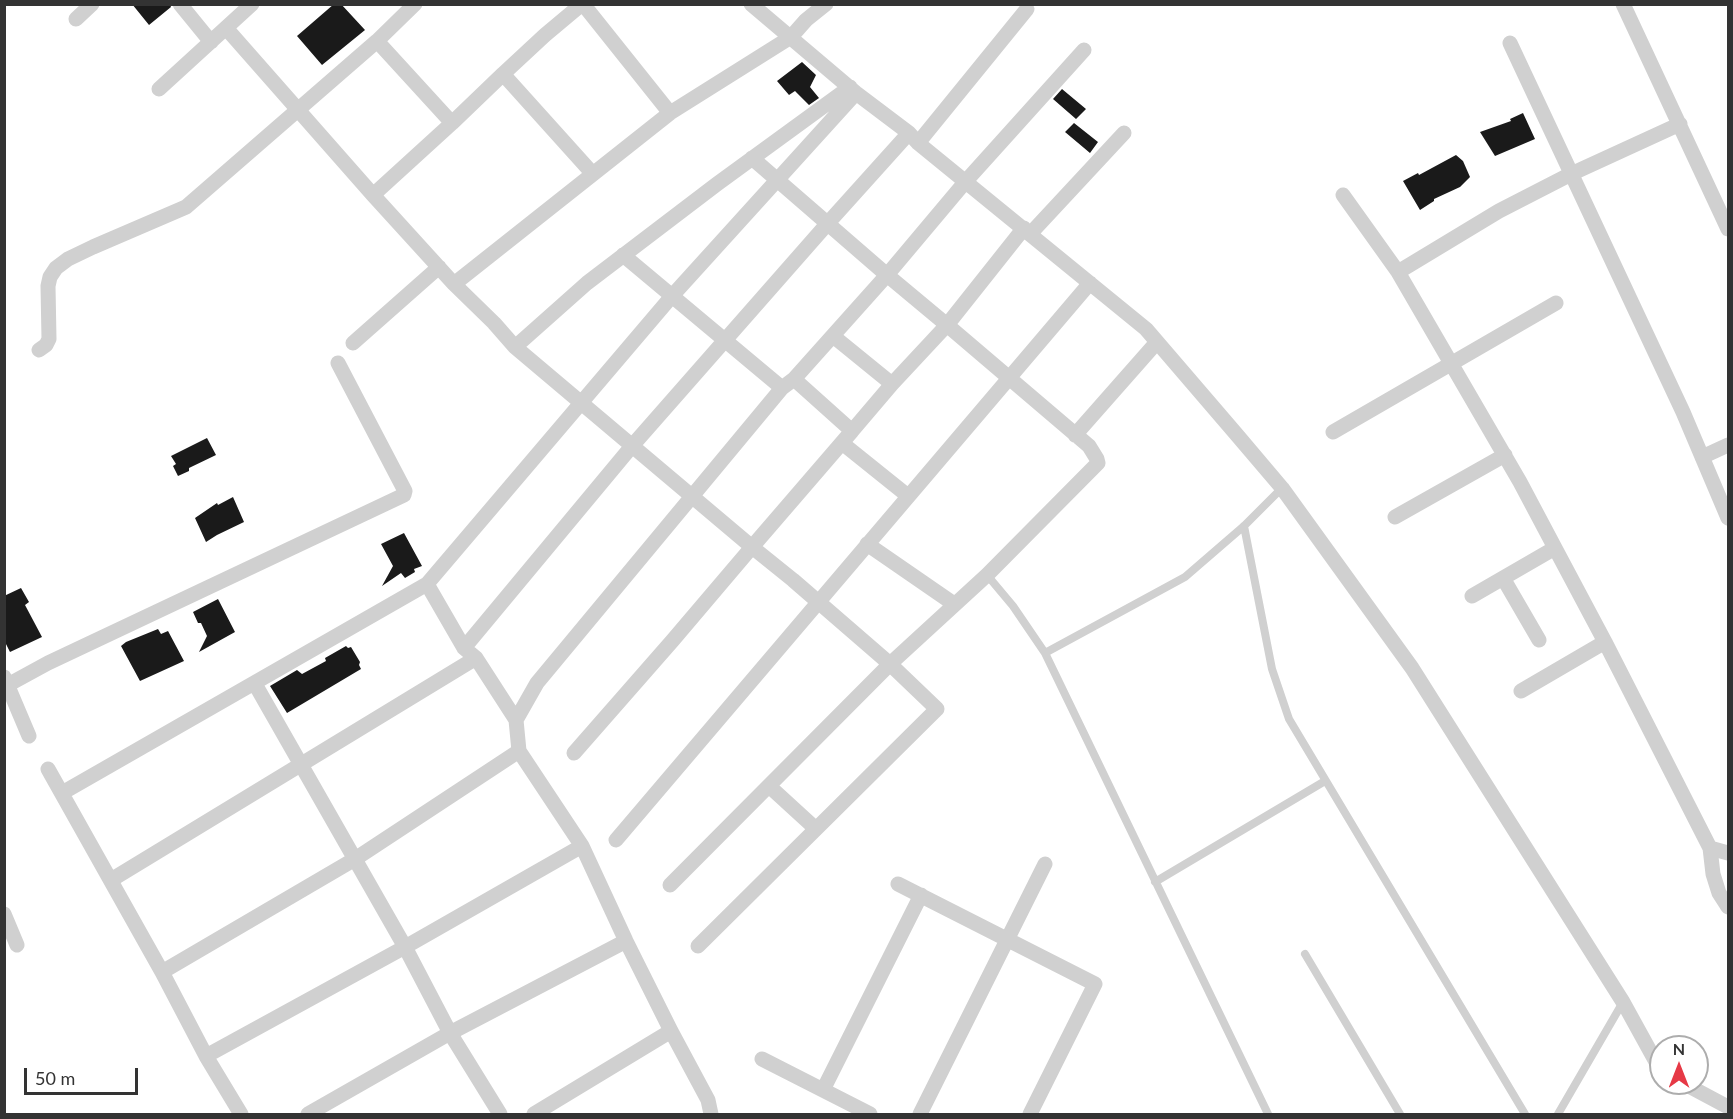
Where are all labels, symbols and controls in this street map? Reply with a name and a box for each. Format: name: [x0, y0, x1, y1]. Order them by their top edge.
north arrow: [1649, 1035, 1709, 1095]
text: N: [1673, 1039, 1685, 1058]
scale bar: [27, 1056, 141, 1094]
text: 50 m: [35, 1067, 75, 1089]

